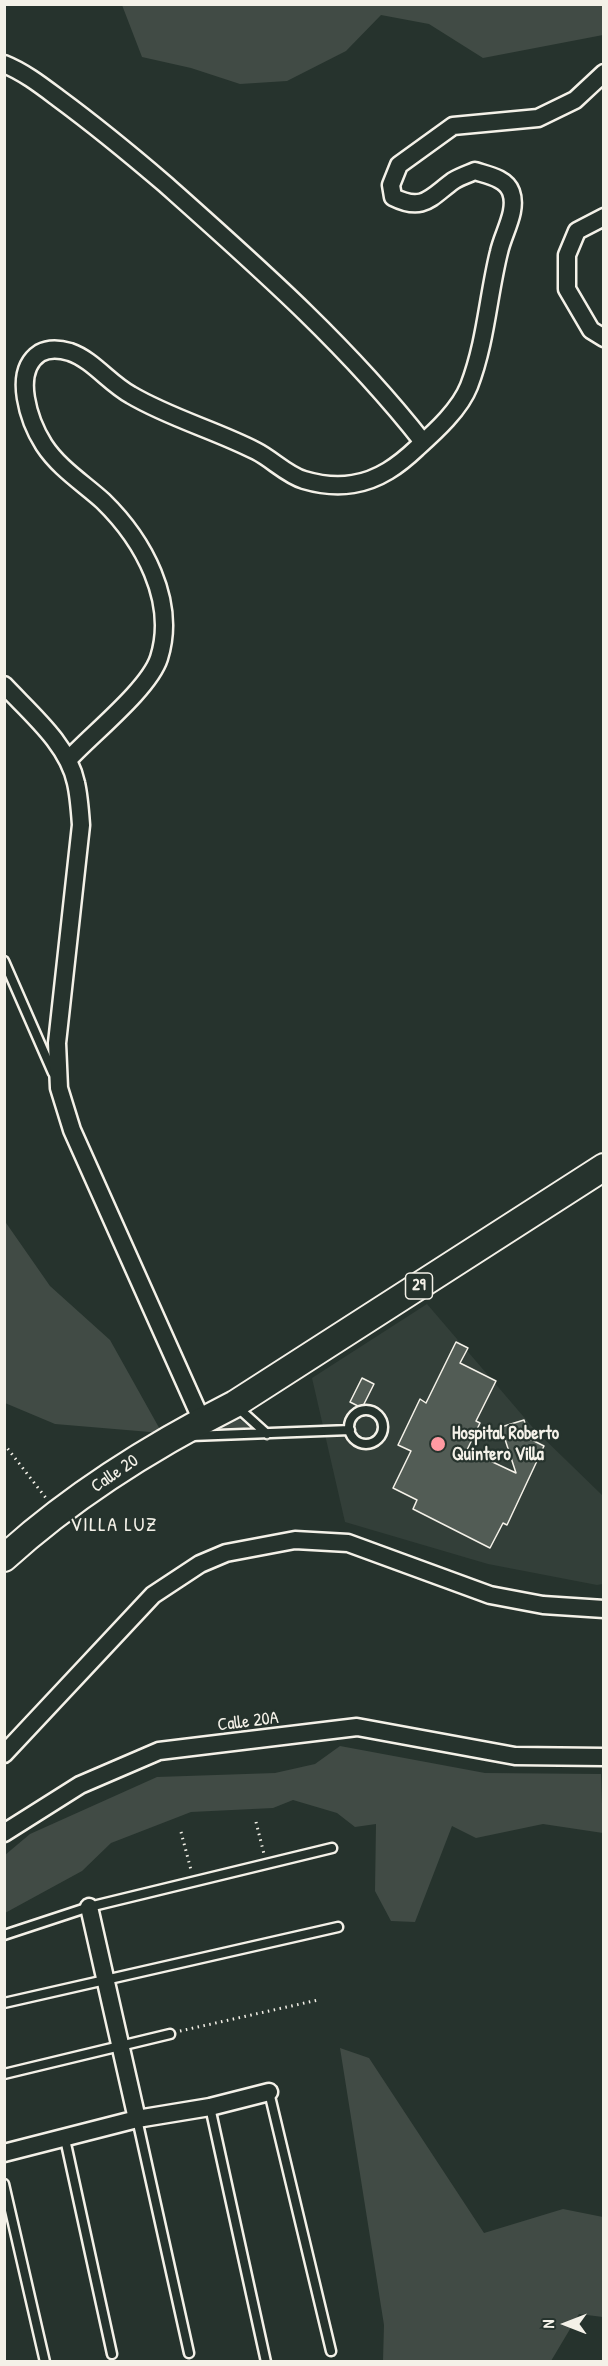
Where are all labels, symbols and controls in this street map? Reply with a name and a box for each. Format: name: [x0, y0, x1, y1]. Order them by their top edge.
road number: 29: [406, 1273, 432, 1299]
place label: Hospital Roberto Quintero Villa: [452, 1423, 559, 1466]
marker: Hospital Roberto Quintero Villa: [429, 1435, 447, 1453]
street label: Calle 20: [87, 1450, 143, 1498]
district label: VILLA LUZ: [70, 1514, 158, 1538]
street label: Calle 20A: [216, 1708, 280, 1736]
north arrow: [536, 2294, 596, 2354]
text: N: [537, 2320, 559, 2328]

